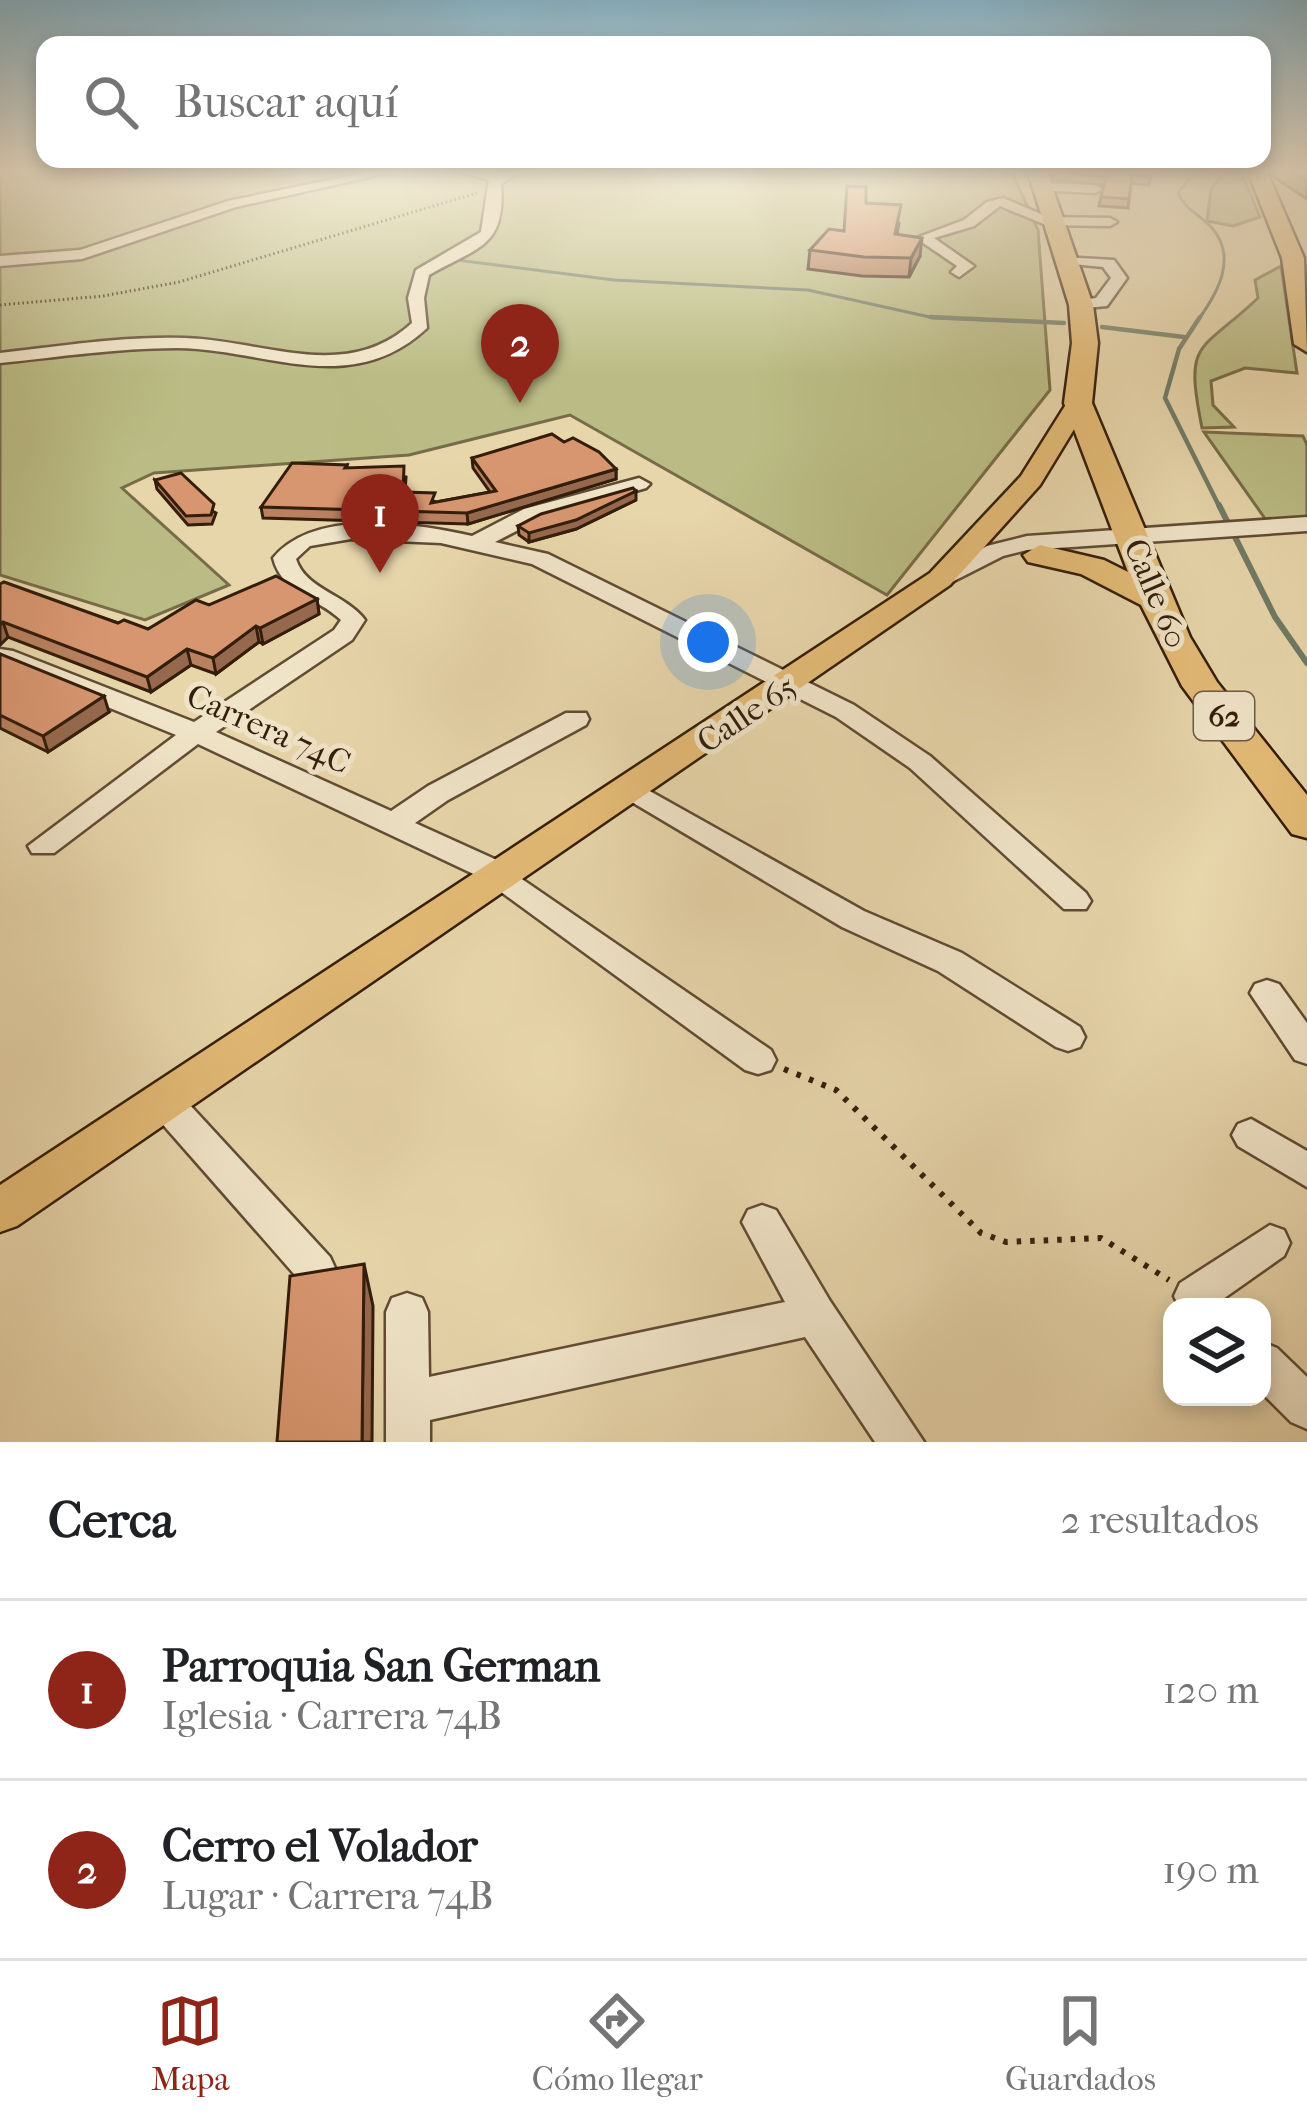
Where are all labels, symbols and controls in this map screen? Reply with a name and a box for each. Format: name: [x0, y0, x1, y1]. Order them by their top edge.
search box: [36, 36, 1271, 168]
icon: search: [78, 69, 144, 135]
text: Buscar aquí: [174, 76, 398, 129]
pin: 2: [481, 304, 559, 403]
pin: 1: [341, 474, 419, 573]
street label: Calle 60: [1115, 533, 1196, 654]
your location: [678, 612, 738, 672]
street label: Calle 65: [690, 667, 804, 761]
street label: Carrera 74C: [181, 676, 356, 783]
road number: 62: [1194, 692, 1254, 740]
map controls: [1163, 1298, 1271, 1406]
button: layers: [1163, 1298, 1271, 1406]
text: Cerca: [48, 1490, 175, 1550]
text: 2 resultados: [1061, 1497, 1259, 1543]
text: Parroquia San German: [162, 1640, 600, 1693]
text: 1: [80, 1667, 94, 1713]
text: 120 m: [1163, 1667, 1259, 1713]
text: Iglesia · Carrera 74B: [162, 1693, 502, 1739]
text: Cerro el Volador: [162, 1820, 478, 1873]
text: 2: [77, 1847, 97, 1893]
text: 190 m: [1162, 1847, 1259, 1893]
text: Lugar · Carrera 74B: [162, 1873, 493, 1919]
tab: Mapa: [151, 1988, 230, 2099]
tab: Cómo llegar: [532, 1988, 703, 2099]
tab: Guardados: [1005, 1988, 1156, 2099]

